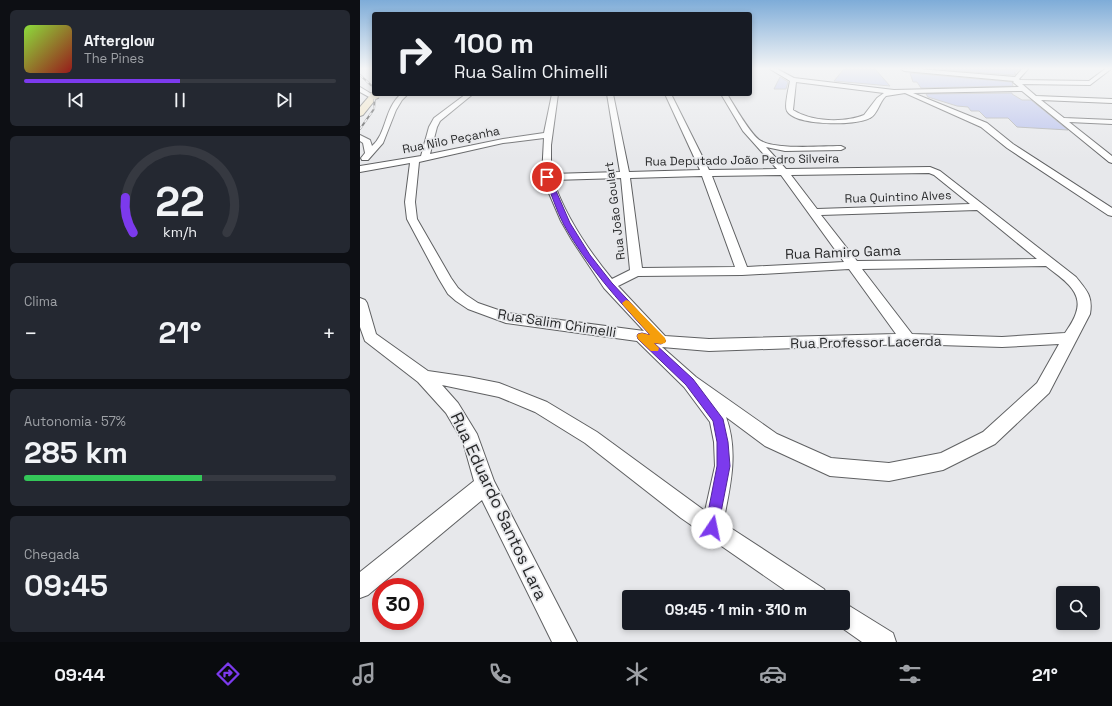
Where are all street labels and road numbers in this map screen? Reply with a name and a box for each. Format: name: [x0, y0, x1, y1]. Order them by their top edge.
street label: Rua Nilo Peçanha: [401, 123, 501, 157]
street label: Rua Deputado João Pedro Silveira: [645, 150, 839, 170]
street label: Rua João Goulart: [601, 161, 629, 261]
street label: Rua Quintino Alves: [844, 187, 952, 207]
street label: Rua Ramiro Gama: [785, 241, 901, 263]
street label: Rua Salim Chimelli: [496, 305, 618, 341]
street label: Rua Professor Lacerda: [790, 332, 942, 352]
street label: Rua Eduardo Santos Lara: [446, 409, 552, 604]

